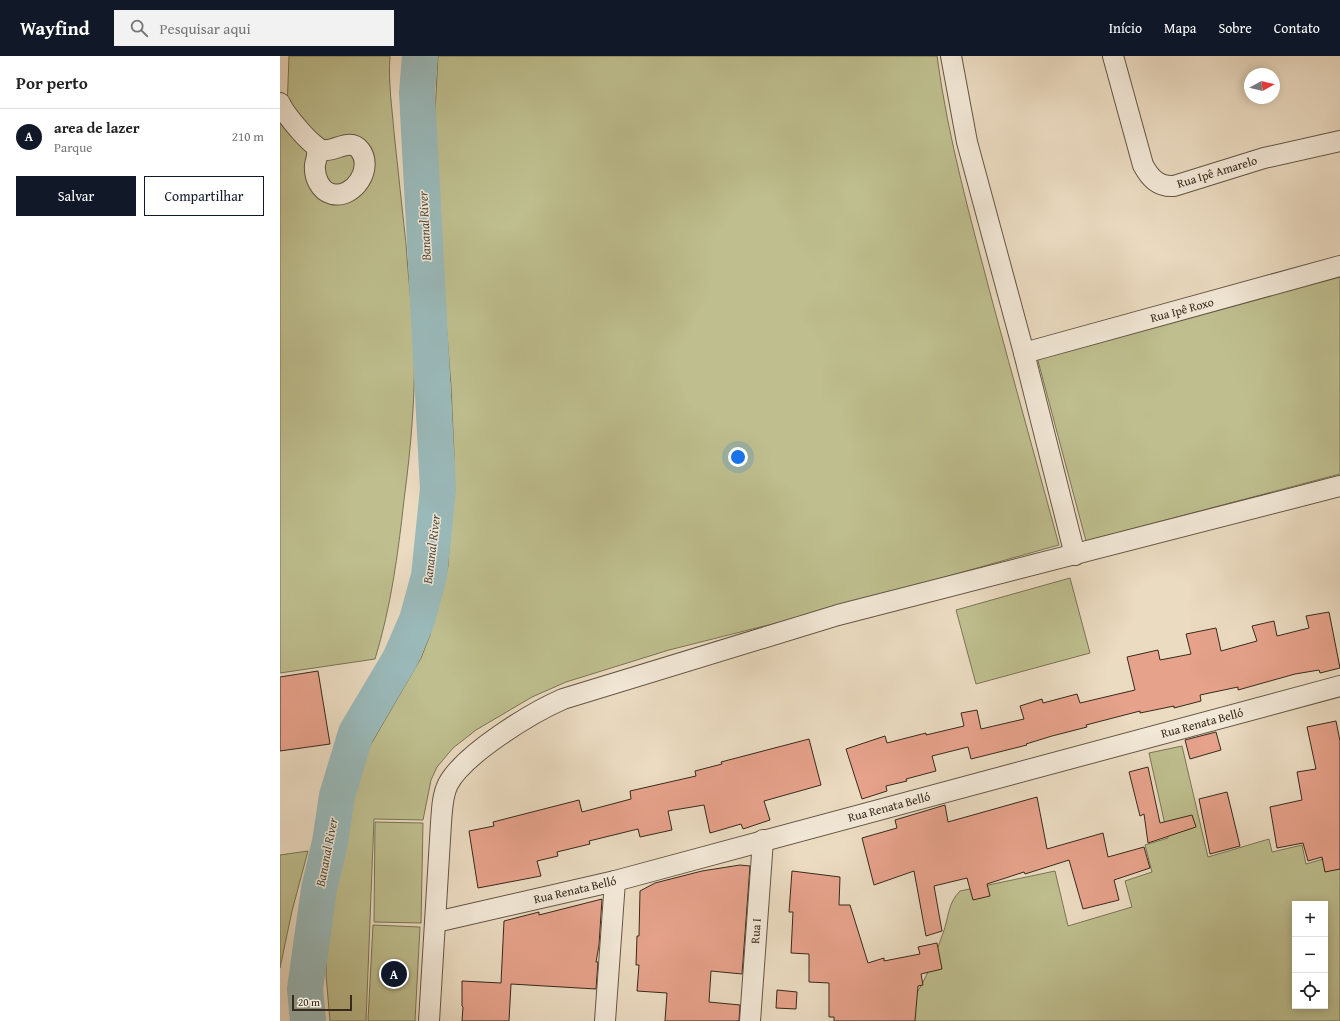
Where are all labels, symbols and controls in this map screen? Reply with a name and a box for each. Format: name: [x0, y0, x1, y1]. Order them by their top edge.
search box: [114, 10, 394, 46]
text: Wayfind: [20, 14, 90, 42]
icon: search: [128, 17, 150, 39]
text: Pesquisar aqui: [160, 18, 251, 39]
text: Início: [1109, 18, 1142, 38]
text: Mapa: [1164, 18, 1196, 38]
text: Sobre: [1218, 18, 1252, 38]
text: Contato: [1274, 18, 1320, 38]
north arrow: [1244, 68, 1280, 104]
text: Por perto: [16, 70, 88, 95]
text: area de lazer: [54, 117, 140, 138]
text: A: [25, 127, 33, 146]
text: 210 m: [232, 127, 264, 146]
text: Parque: [54, 138, 92, 157]
street label: Rua Ipê Amarelo: [1175, 151, 1259, 192]
button: Salvar: [16, 176, 136, 216]
button: Compartilhar: [144, 176, 264, 216]
water label: Bananal River: [413, 190, 436, 262]
street label: Rua Ipê Roxo: [1148, 293, 1215, 326]
your location: [728, 447, 748, 467]
water label: Bananal River: [418, 512, 445, 586]
street label: Rua Renata Belló: [1159, 703, 1245, 742]
street label: Rua Renata Belló: [846, 787, 932, 826]
water label: Bananal River: [310, 815, 343, 889]
street label: Rua Renata Belló: [532, 872, 618, 907]
map controls: [1292, 901, 1328, 1009]
button: +: [1292, 901, 1328, 937]
street label: Rua I: [746, 917, 765, 944]
button: −: [1292, 937, 1328, 973]
pin: A: [381, 959, 407, 989]
button: locate: [1292, 973, 1328, 1009]
scale bar: [292, 993, 352, 1012]
text: 20 m: [298, 994, 320, 1010]

